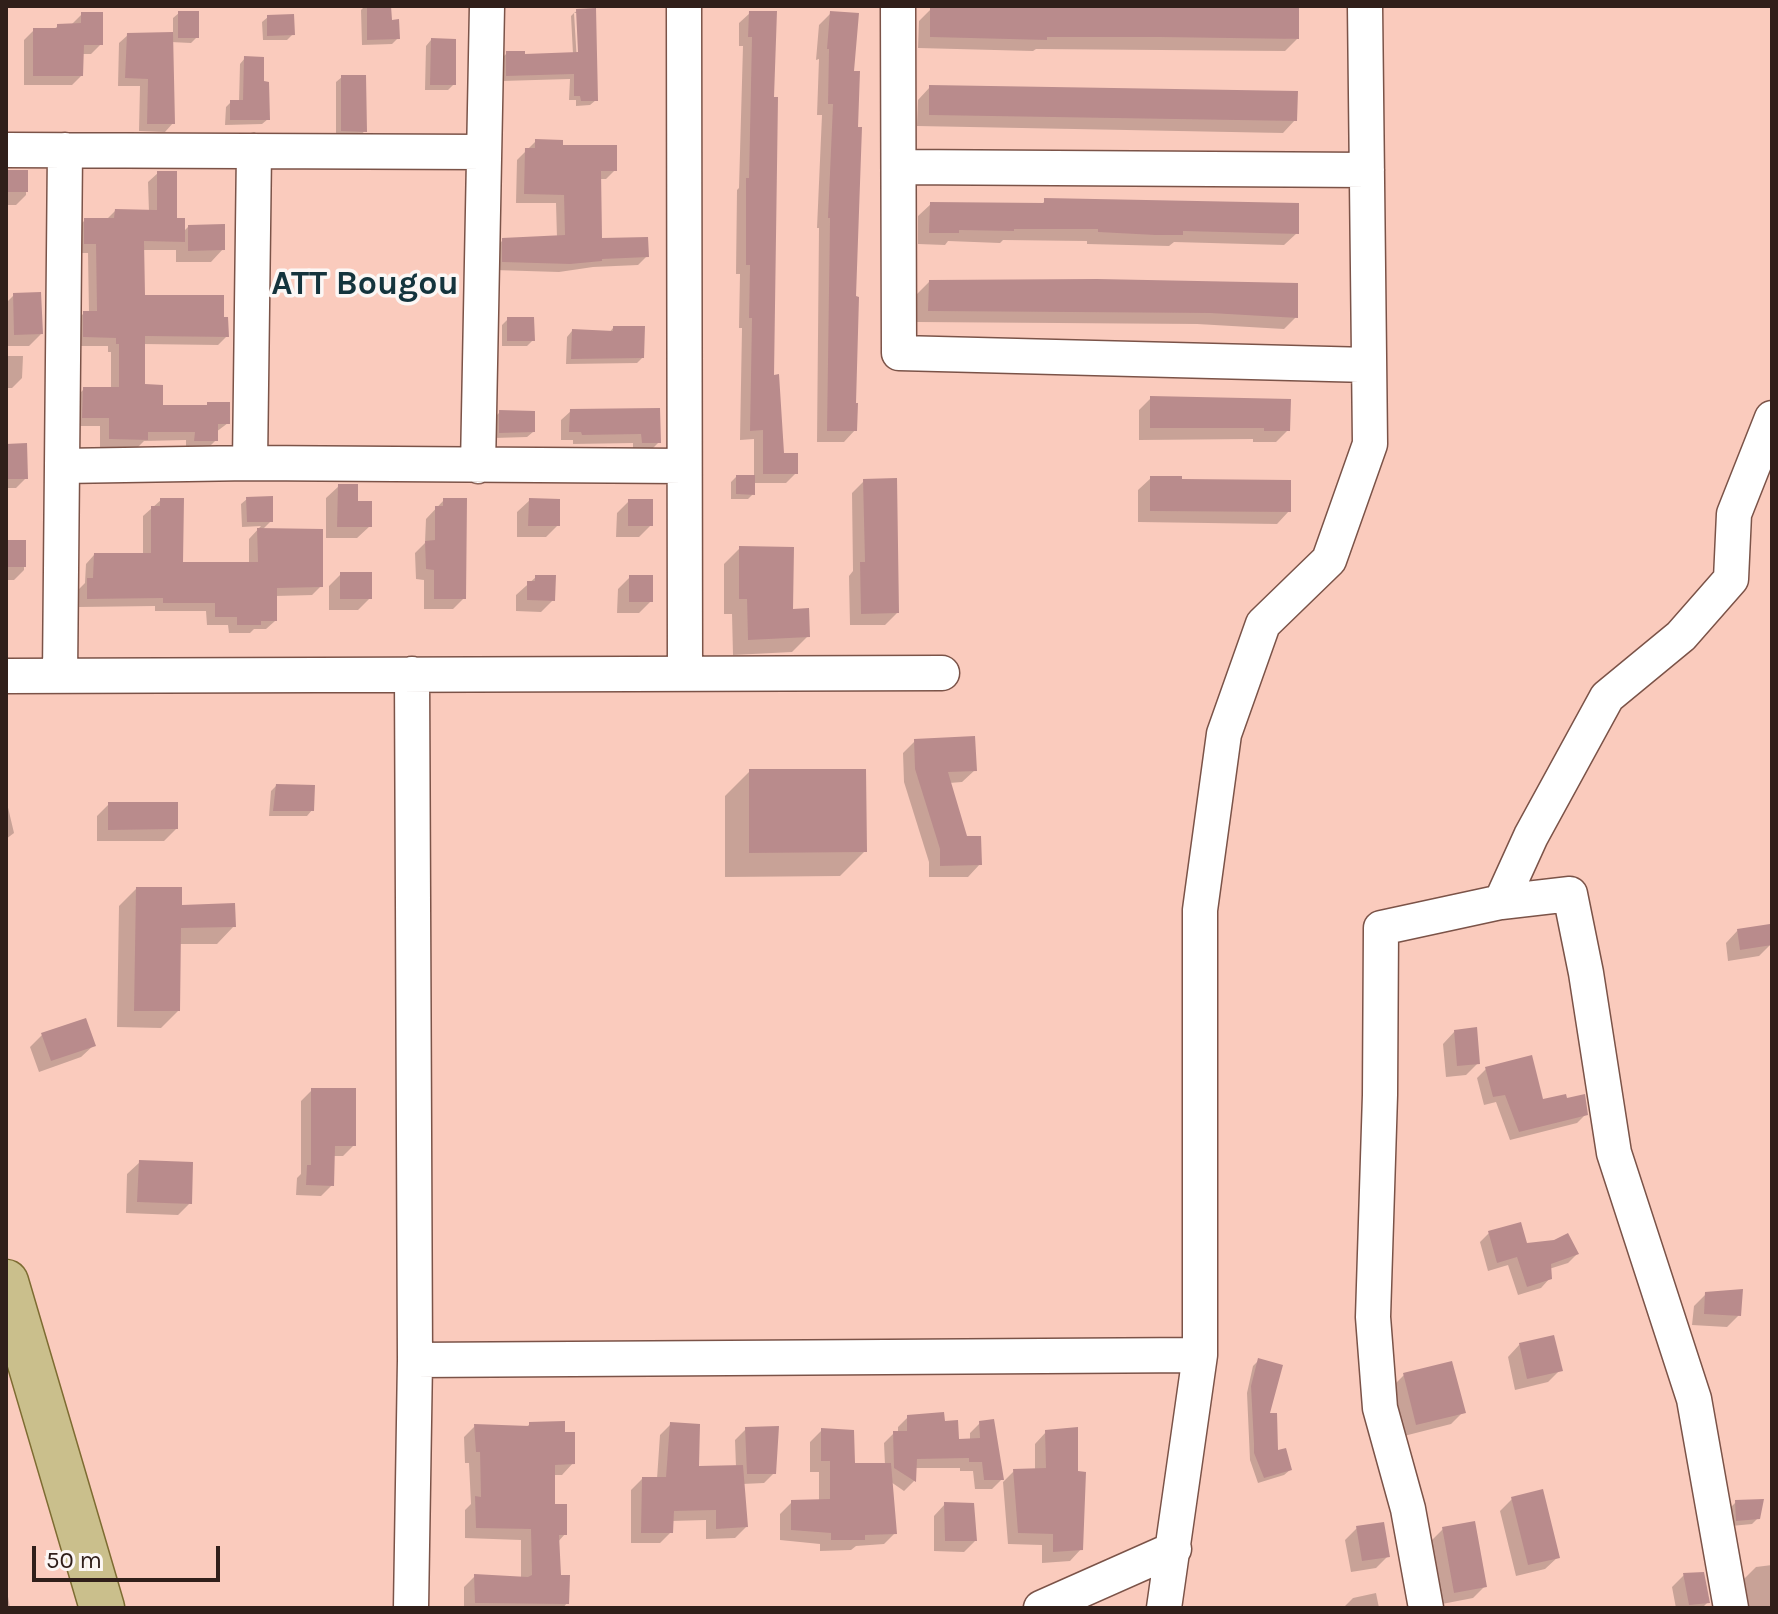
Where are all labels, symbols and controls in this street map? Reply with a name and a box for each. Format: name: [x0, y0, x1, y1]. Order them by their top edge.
district label: ATT Bougou: [271, 264, 459, 304]
scale bar: [36, 1530, 224, 1580]
text: 50 m: [46, 1546, 102, 1574]

